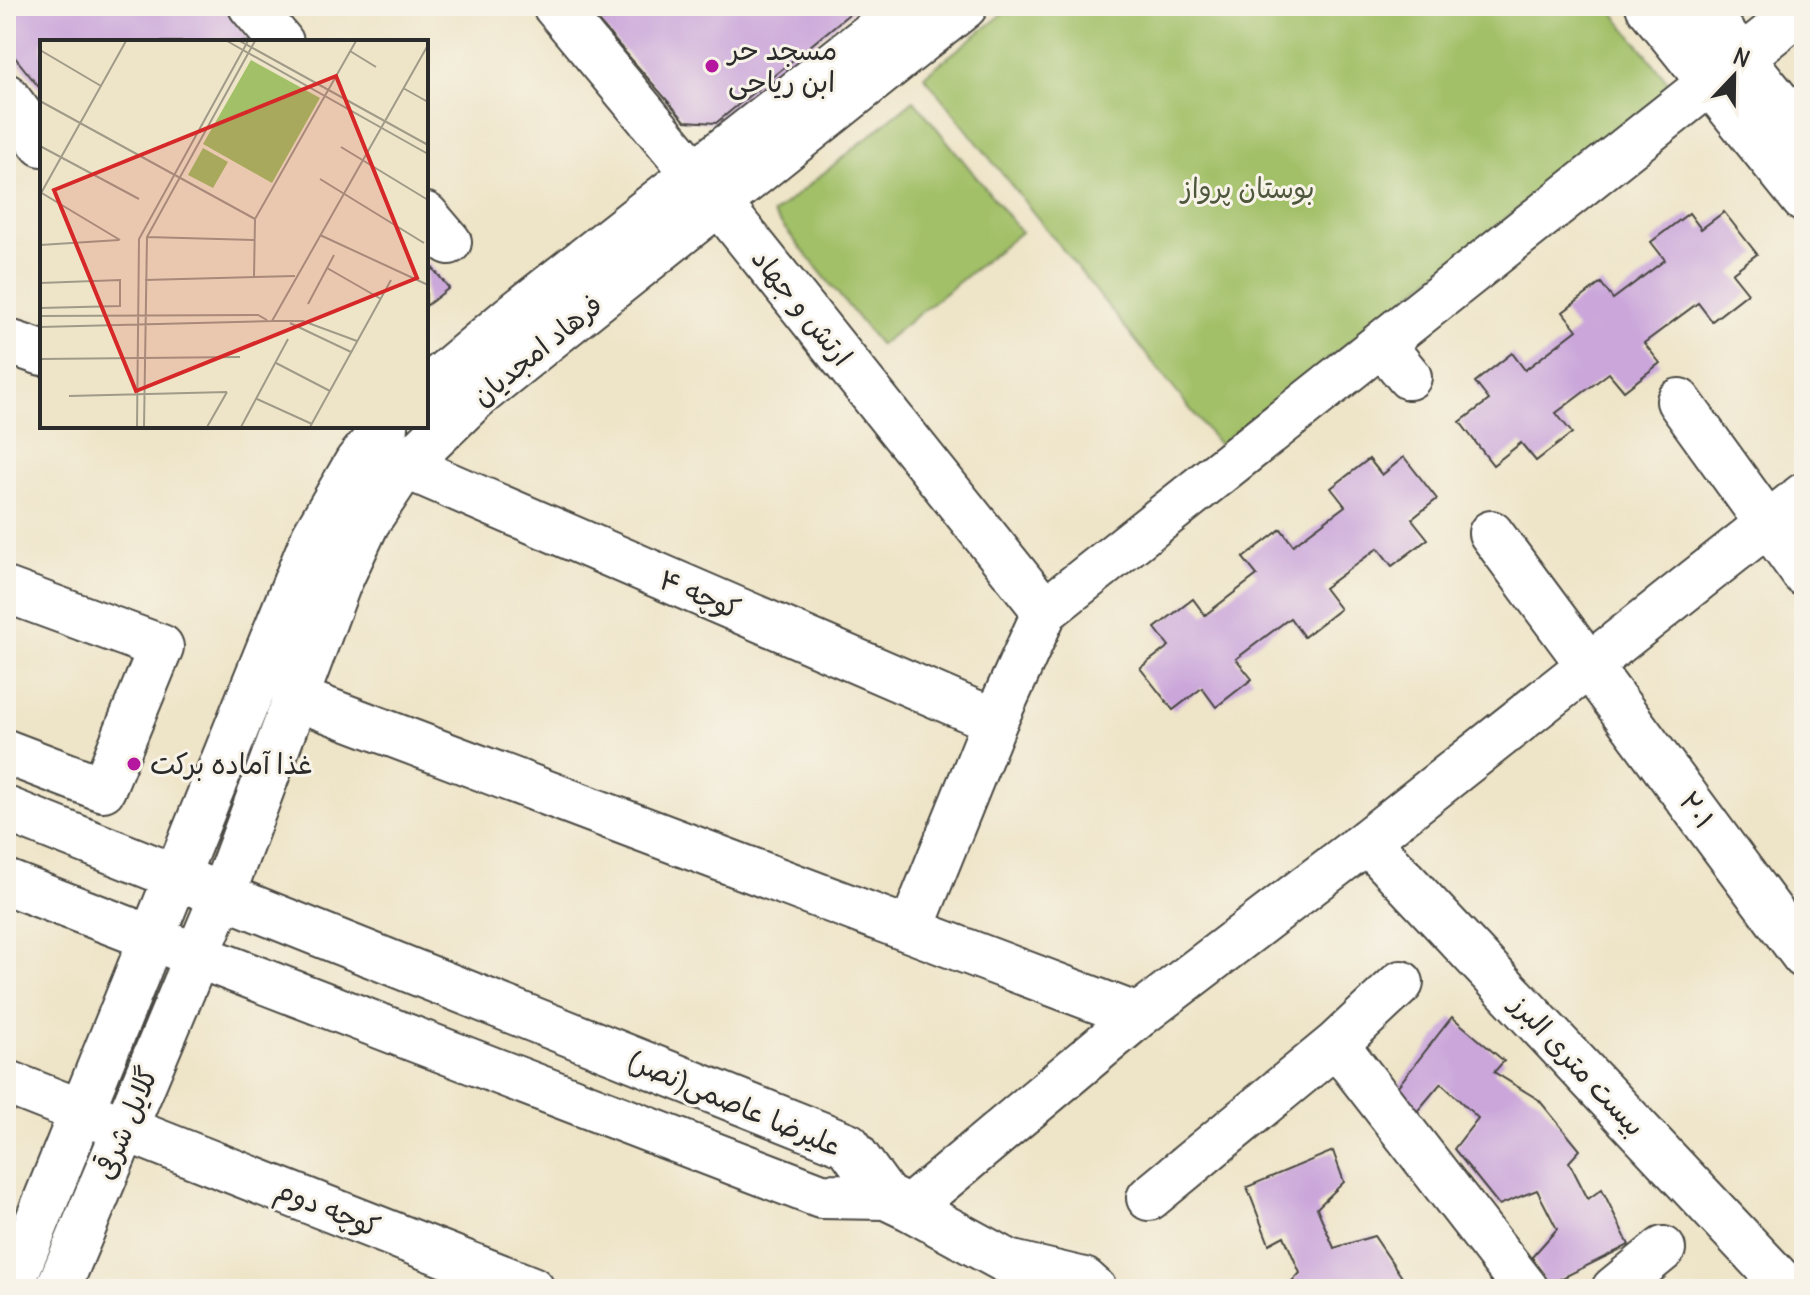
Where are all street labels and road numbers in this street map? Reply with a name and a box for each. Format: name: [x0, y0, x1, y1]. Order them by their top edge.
street label: ارتش و جهاد: [744, 241, 860, 373]
street label: فرهاد امجدیان: [465, 287, 609, 413]
street label: کوچه ۴: [654, 561, 746, 627]
street label: ۲۰۱: [1671, 784, 1723, 836]
street label: بیست متری البرز: [1502, 985, 1653, 1144]
street label: علیرضا عاصمی(نصر): [623, 1042, 847, 1164]
street label: گلایل شرقی: [86, 1061, 166, 1185]
street label: کوچه دوم: [269, 1171, 385, 1249]

